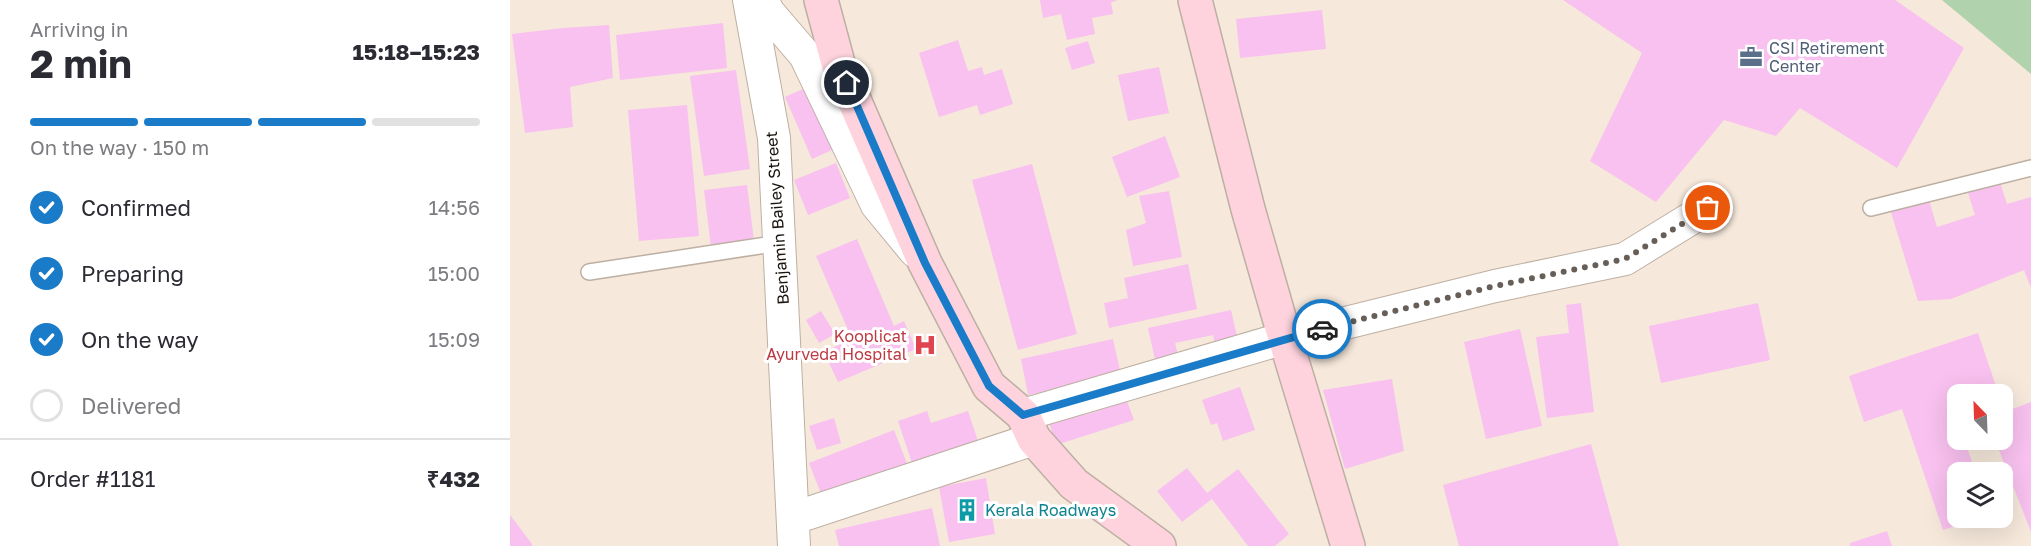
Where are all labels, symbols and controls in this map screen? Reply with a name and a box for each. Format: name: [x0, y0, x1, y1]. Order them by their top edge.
text: Arriving in: [30, 17, 128, 41]
text: 15:18–15:23: [353, 38, 480, 65]
place label: CSI Retirement Center: [1769, 38, 1885, 76]
text: 2 min: [30, 40, 132, 87]
office icon: CSI Retirement Center: [1738, 44, 1764, 70]
pin: [821, 57, 872, 108]
icon: home: [830, 66, 863, 99]
street label: Benjamin Bailey Street: [761, 131, 793, 305]
text: On the way · 150 m: [30, 135, 209, 159]
pin: [1682, 182, 1733, 233]
icon: check: [30, 191, 63, 224]
icon: bag: [1691, 191, 1724, 224]
text: Confirmed: [81, 194, 191, 221]
text: 14:56: [428, 195, 480, 219]
icon: check: [30, 257, 63, 290]
text: Preparing: [81, 260, 184, 287]
text: 15:00: [428, 261, 480, 285]
courier: [1292, 299, 1352, 359]
icon: car: [1306, 313, 1339, 346]
icon: check: [30, 323, 63, 356]
text: On the way: [81, 326, 199, 353]
place label: Kooplicat Ayurveda Hospital: [766, 326, 907, 364]
text: 15:09: [428, 327, 480, 351]
hospital icon: Kooplicat Ayurveda Hospital: [912, 332, 938, 358]
north arrow: [1947, 384, 2013, 450]
map controls: [1947, 384, 2013, 528]
text: Delivered: [81, 392, 181, 419]
button: layers: [1947, 462, 2013, 528]
text: Order #1181: [30, 465, 155, 492]
text: ₹432: [427, 465, 480, 492]
building icon: Kerala Roadways: [954, 497, 980, 523]
place label: Kerala Roadways: [985, 500, 1116, 520]

